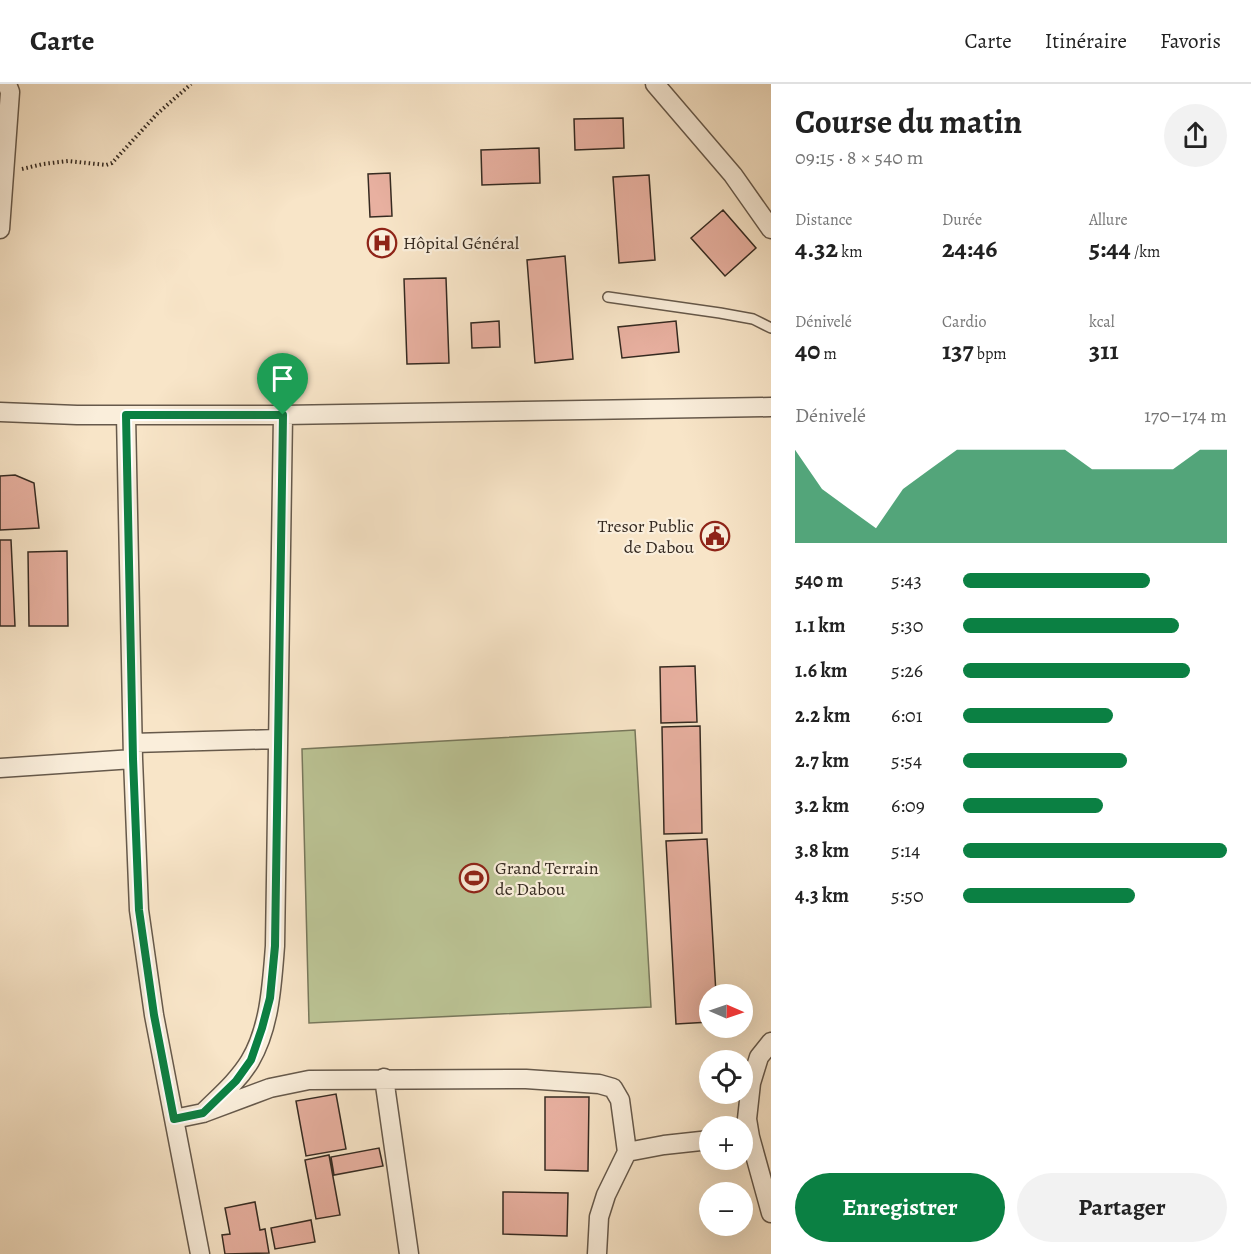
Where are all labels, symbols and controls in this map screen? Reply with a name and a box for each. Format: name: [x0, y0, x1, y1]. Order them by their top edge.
text: Carte: [30, 22, 95, 60]
text: Carte: [964, 27, 1012, 55]
text: Itinéraire: [1045, 27, 1127, 55]
text: Favoris: [1160, 27, 1221, 55]
text: Course du matin: [795, 99, 1022, 144]
button: share: [1164, 104, 1227, 167]
text: 09:15 · 8 × 540 m: [795, 144, 924, 171]
text: Distance: [795, 209, 852, 231]
text: Durée: [942, 209, 982, 231]
text: Allure: [1089, 209, 1128, 231]
hospital icon: Hôpital Général: [366, 227, 398, 259]
place label: Hôpital Général: [403, 231, 520, 255]
text: 4.32: [795, 231, 838, 266]
text: 24:46: [942, 231, 997, 266]
text: 5:44: [1089, 231, 1131, 266]
text: km: [838, 241, 863, 263]
text: /km: [1131, 241, 1160, 263]
text: Dénivelé: [795, 311, 852, 333]
text: Cardio: [942, 311, 987, 333]
text: kcal: [1089, 311, 1115, 333]
text: 40: [795, 333, 820, 368]
text: 137: [942, 333, 974, 368]
text: 311: [1089, 333, 1119, 368]
text: m: [820, 343, 837, 365]
text: bpm: [974, 343, 1007, 365]
pin: [257, 353, 308, 415]
icon: arrive: [266, 362, 299, 395]
text: Dénivelé: [795, 402, 866, 429]
text: 170–174 m: [1144, 402, 1227, 429]
place label: Tresor Public de Dabou: [597, 514, 694, 559]
public building icon: Tresor Public de Dabou: [699, 520, 731, 552]
text: 540 m: [795, 567, 843, 594]
text: 5:43: [891, 567, 922, 594]
text: 1.1 km: [795, 612, 845, 639]
text: 5:30: [891, 612, 923, 639]
text: 1.6 km: [795, 657, 848, 684]
text: 5:26: [891, 657, 923, 684]
text: 2.2 km: [795, 702, 850, 729]
text: 6:01: [891, 702, 923, 729]
text: 2.7 km: [795, 747, 849, 774]
text: 5:54: [891, 747, 922, 774]
text: 3.2 km: [795, 792, 849, 819]
text: 6:09: [891, 792, 925, 819]
text: 3.8 km: [795, 837, 849, 864]
text: 5:14: [891, 837, 920, 864]
place label: Grand Terrain de Dabou: [495, 856, 599, 901]
sports icon: Grand Terrain de Dabou: [458, 862, 490, 894]
text: 4.3 km: [795, 882, 849, 909]
text: 5:50: [891, 882, 924, 909]
north arrow: [699, 984, 753, 1038]
map controls: [699, 984, 753, 1236]
button: locate: [699, 1050, 753, 1104]
button: +: [699, 1116, 753, 1170]
button: Enregistrer: [795, 1173, 1005, 1242]
button: Partager: [1017, 1173, 1227, 1242]
button: −: [699, 1182, 753, 1236]

